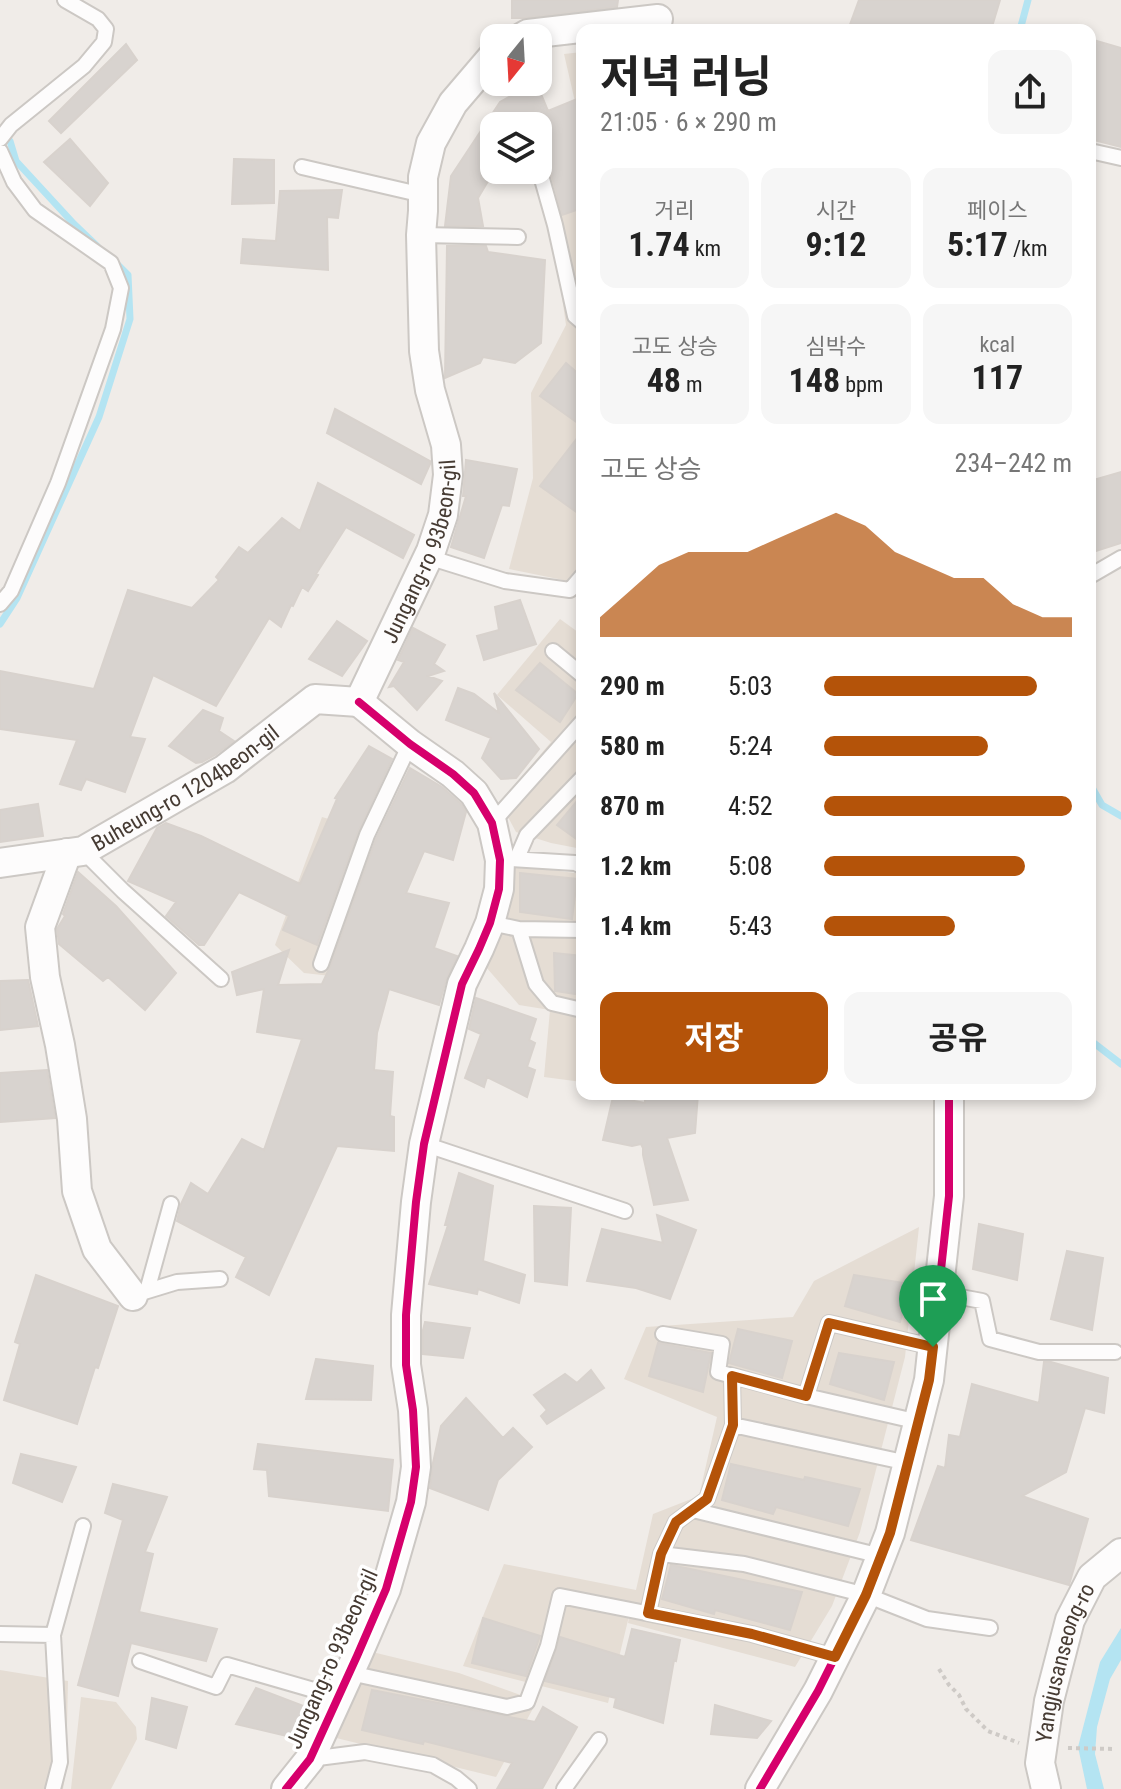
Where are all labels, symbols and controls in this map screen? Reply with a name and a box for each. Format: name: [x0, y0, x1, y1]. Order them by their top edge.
north arrow: [480, 24, 552, 96]
map controls: [480, 24, 552, 184]
button: share: [988, 50, 1072, 134]
text: 저녁 러닝: [600, 51, 772, 103]
text: 21:05 · 6 × 290 m: [600, 107, 777, 137]
button: layers: [480, 112, 552, 184]
text: 거리: [654, 198, 695, 223]
text: 시간: [816, 198, 856, 223]
text: 페이스: [967, 198, 1028, 223]
text: 1.74: [628, 224, 690, 264]
text: 9:12: [806, 224, 866, 264]
text: 5:17: [947, 224, 1008, 264]
text: km: [690, 236, 721, 261]
text: /km: [1008, 236, 1048, 261]
text: kcal: [980, 332, 1015, 357]
text: 고도 상승: [632, 334, 718, 359]
text: 심박수: [806, 334, 866, 359]
text: 117: [972, 357, 1023, 397]
text: 48: [647, 360, 681, 400]
text: 148: [789, 360, 840, 400]
text: m: [681, 372, 703, 397]
text: bpm: [840, 372, 883, 397]
text: 234–242 m: [955, 448, 1072, 478]
text: 고도 상승: [600, 454, 702, 484]
street label: Jungang-ro 93beon-gil: [377, 459, 461, 647]
text: 290 m: [600, 671, 665, 701]
text: 5:03: [728, 671, 773, 701]
street label: Buheung-ro 1204beon-gil: [87, 720, 284, 856]
text: 580 m: [600, 731, 665, 761]
text: 5:24: [728, 731, 773, 761]
text: 870 m: [600, 791, 665, 821]
text: 4:52: [728, 791, 773, 821]
text: 1.2 km: [600, 851, 672, 881]
text: 5:08: [728, 851, 773, 881]
text: 1.4 km: [600, 911, 672, 941]
text: 5:43: [728, 911, 773, 941]
button: 저장: [600, 992, 828, 1084]
button: 공유: [844, 992, 1072, 1084]
pin: [899, 1265, 967, 1347]
icon: arrive: [911, 1277, 955, 1321]
street label: Jungang-ro 93beon-gil: [281, 1565, 383, 1753]
street label: Yangjusanseong-ro: [1031, 1579, 1099, 1744]

